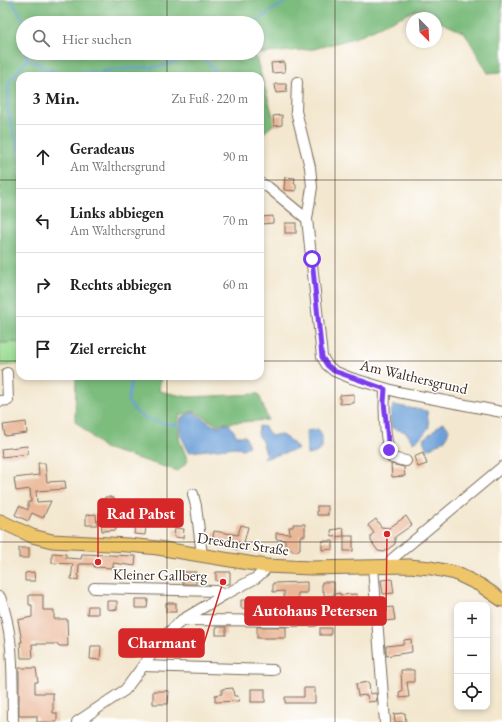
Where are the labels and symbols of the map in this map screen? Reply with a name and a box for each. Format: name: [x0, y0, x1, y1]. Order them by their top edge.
north arrow: [406, 12, 442, 48]
route start: [303, 250, 321, 268]
street label: Am Walthersgrund: [357, 355, 470, 398]
route end: [380, 441, 398, 459]
callout: Rad Pabst: [98, 499, 183, 527]
text: Rad Pabst: [107, 503, 175, 524]
street label: Dresdner Straße: [196, 528, 290, 559]
street label: Kleiner Gallberg: [113, 564, 208, 585]
callout: Autohaus Petersen: [245, 597, 386, 625]
text: Autohaus Petersen: [252, 600, 377, 621]
callout: Charmant: [119, 629, 204, 657]
text: Charmant: [128, 632, 196, 653]

